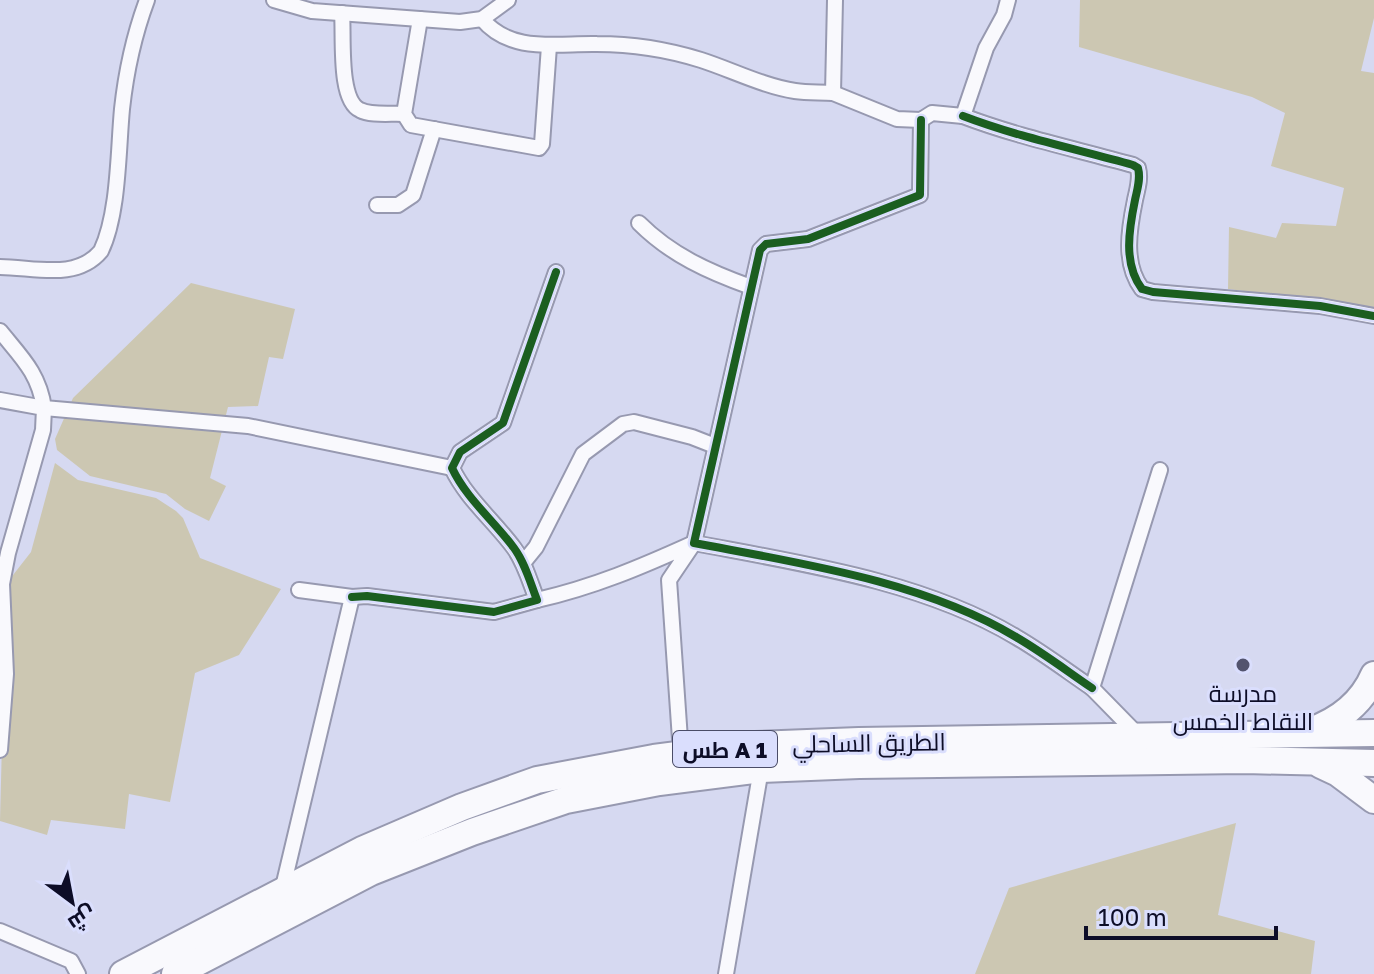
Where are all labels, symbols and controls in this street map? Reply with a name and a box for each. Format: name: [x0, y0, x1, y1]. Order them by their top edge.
marker: مدرسة النقاط الخمس: [1234, 656, 1252, 674]
place label: مدرسة النقاط الخمس: [1173, 678, 1313, 736]
street label: الطريق الساحلي: [792, 726, 946, 764]
road number: طس A 1: [673, 731, 777, 767]
north arrow: [32, 862, 112, 942]
scale bar: [1086, 890, 1276, 940]
text: ش: [63, 900, 102, 938]
text: 100 m: [1098, 902, 1167, 931]

